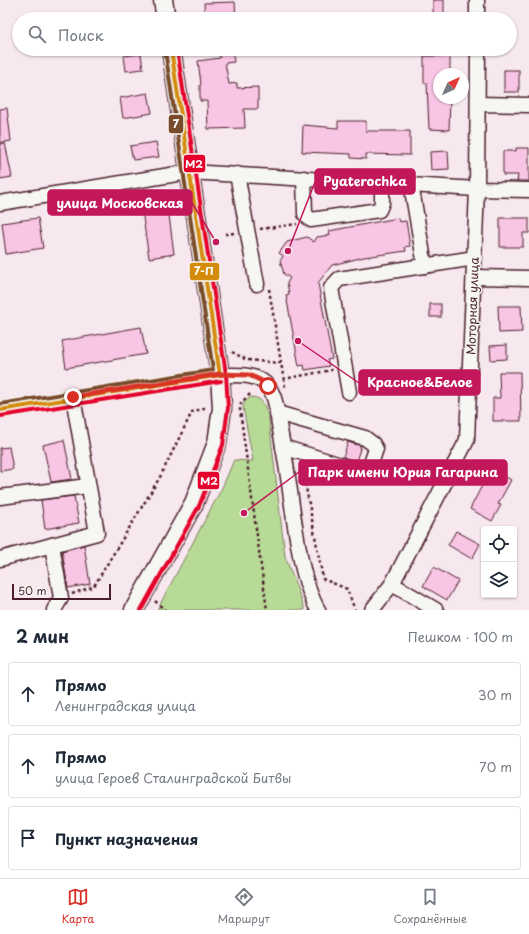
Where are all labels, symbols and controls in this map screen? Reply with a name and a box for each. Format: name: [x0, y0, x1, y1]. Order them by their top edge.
search box: [12, 12, 517, 56]
icon: search: [26, 23, 48, 45]
text: Поиск: [58, 23, 104, 46]
north arrow: [433, 68, 469, 104]
line badge: 7: [168, 114, 184, 134]
text: 7: [173, 115, 180, 132]
line badge: М2: [183, 154, 206, 173]
text: М2: [185, 155, 203, 172]
callout: Pyaterochka: [315, 169, 415, 194]
text: Pyaterochka: [323, 171, 407, 190]
callout: улица Московская: [48, 190, 192, 215]
text: улица Московская: [56, 193, 184, 212]
street label: Моторная улица: [461, 256, 483, 355]
line badge: 7-П: [189, 262, 220, 281]
text: 7-П: [194, 262, 214, 279]
callout: Красное&Белое: [359, 370, 480, 395]
text: Красное&Белое: [367, 372, 473, 391]
route start: [259, 377, 277, 395]
route end: [64, 388, 82, 406]
callout: Парк имени Юрия Гагарина: [299, 460, 507, 485]
text: Парк имени Юрия Гагарина: [308, 462, 498, 481]
line badge: М2: [197, 471, 220, 490]
text: М2: [200, 472, 218, 489]
map controls: [481, 526, 517, 598]
button: locate: [481, 526, 517, 562]
button: layers: [481, 562, 517, 598]
scale bar: [12, 582, 111, 601]
text: 50 m: [18, 582, 47, 599]
text: 2 мин: [16, 623, 69, 649]
text: Пешком · 100 m: [408, 627, 513, 646]
text: Прямо: [55, 673, 106, 696]
icon: ahead: [17, 683, 39, 705]
text: 30 m: [478, 685, 512, 704]
text: Ленинградская улица: [55, 696, 196, 715]
text: Прямо: [55, 745, 106, 768]
icon: ahead: [17, 755, 39, 777]
text: 70 m: [479, 757, 512, 776]
text: улица Героев Сталинградской Битвы: [55, 768, 291, 787]
icon: arrive: [17, 827, 39, 849]
text: Пункт назначения: [55, 827, 198, 850]
tab: Карта: [62, 886, 94, 927]
tab: Маршрут: [218, 886, 270, 927]
tab: Сохранённые: [394, 886, 467, 927]

